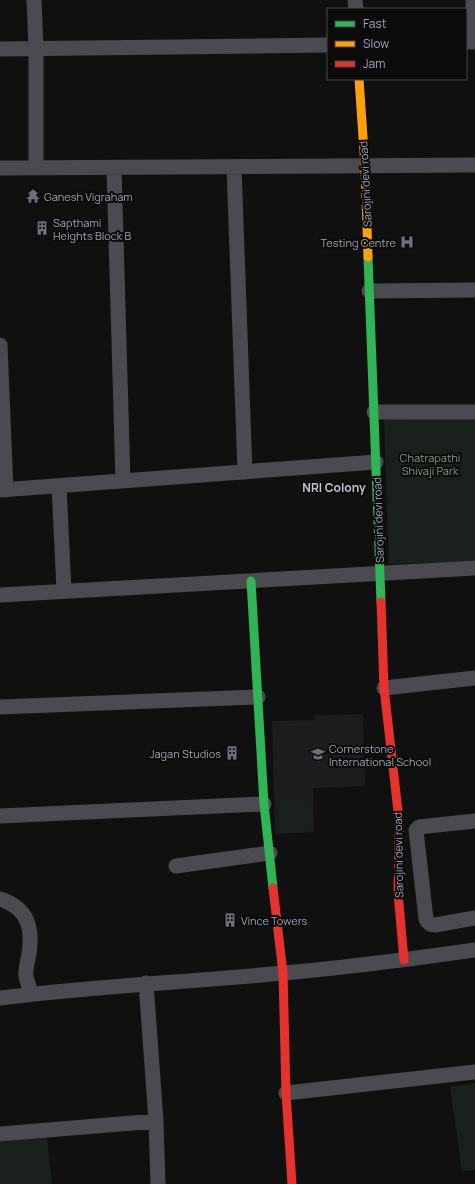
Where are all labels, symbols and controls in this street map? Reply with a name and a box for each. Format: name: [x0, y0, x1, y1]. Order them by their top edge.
legend: [327, 8, 467, 80]
text: Fast: [363, 15, 387, 32]
text: Slow: [363, 35, 389, 52]
text: Jam: [363, 55, 385, 72]
street label: Sarojini devi road: [355, 141, 375, 227]
temple icon: Ganesh Vigraham: [25, 188, 41, 204]
place label: Ganesh Vigraham: [44, 189, 133, 204]
place label: Sapthami Heights Block B: [53, 215, 132, 243]
building icon: Sapthami Heights Block B: [34, 220, 50, 236]
hospital icon: Testing Centre: [399, 234, 415, 250]
place label: Testing Centre: [321, 235, 397, 250]
park label: Chatrapathi Shivaji Park: [400, 450, 460, 478]
street label: Sarojini devi road: [369, 477, 387, 563]
district label: NRI Colony: [302, 479, 366, 496]
place label: Cornerstone International School: [329, 741, 431, 769]
building icon: Jagan Studios: [224, 745, 240, 761]
place label: Jagan Studios: [149, 746, 221, 761]
school or university icon: Cornerstone International School: [310, 746, 326, 762]
street label: Sarojini devi road: [390, 812, 406, 898]
building icon: Vince Towers: [222, 912, 238, 928]
place label: Vince Towers: [241, 913, 307, 928]

